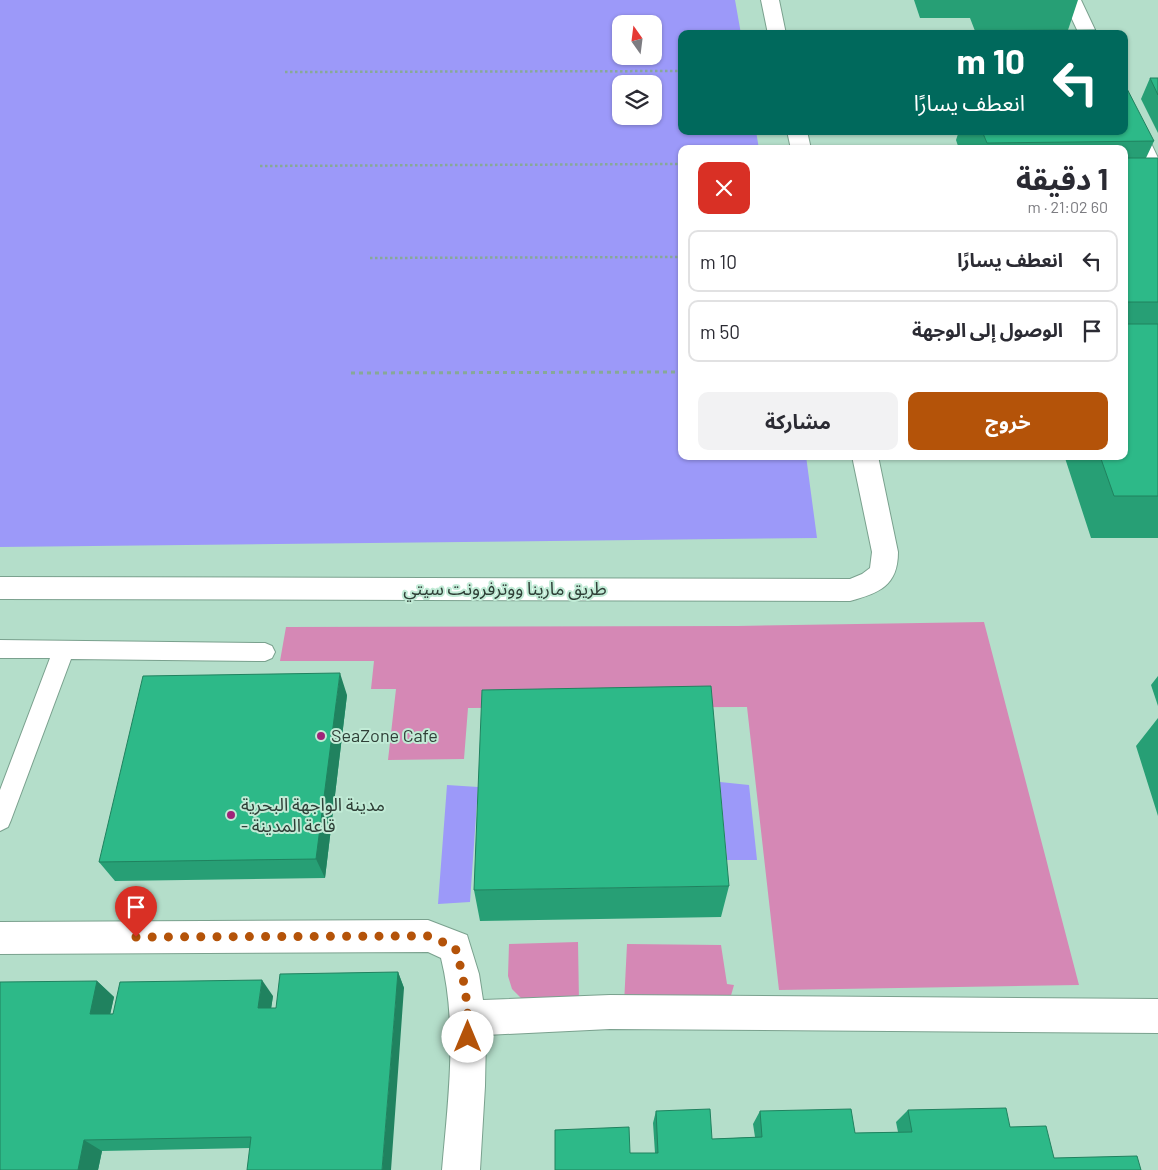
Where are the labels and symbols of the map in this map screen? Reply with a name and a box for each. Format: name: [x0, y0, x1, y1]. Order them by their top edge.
north arrow: [612, 15, 662, 65]
street label: طريق مارينا ووترفرونت سيتي: [403, 577, 607, 602]
place label: SeaZone Cafe: [331, 724, 438, 746]
marker: SeaZone Cafe: [315, 730, 327, 742]
place label: مدينة الواجهة البحرية - قاعة المدينة: [241, 793, 385, 836]
marker: مدينة الواجهة البحرية - قاعة المدينة: [225, 809, 237, 821]
pin: [115, 886, 157, 937]
position arrow: [441, 1010, 493, 1062]

